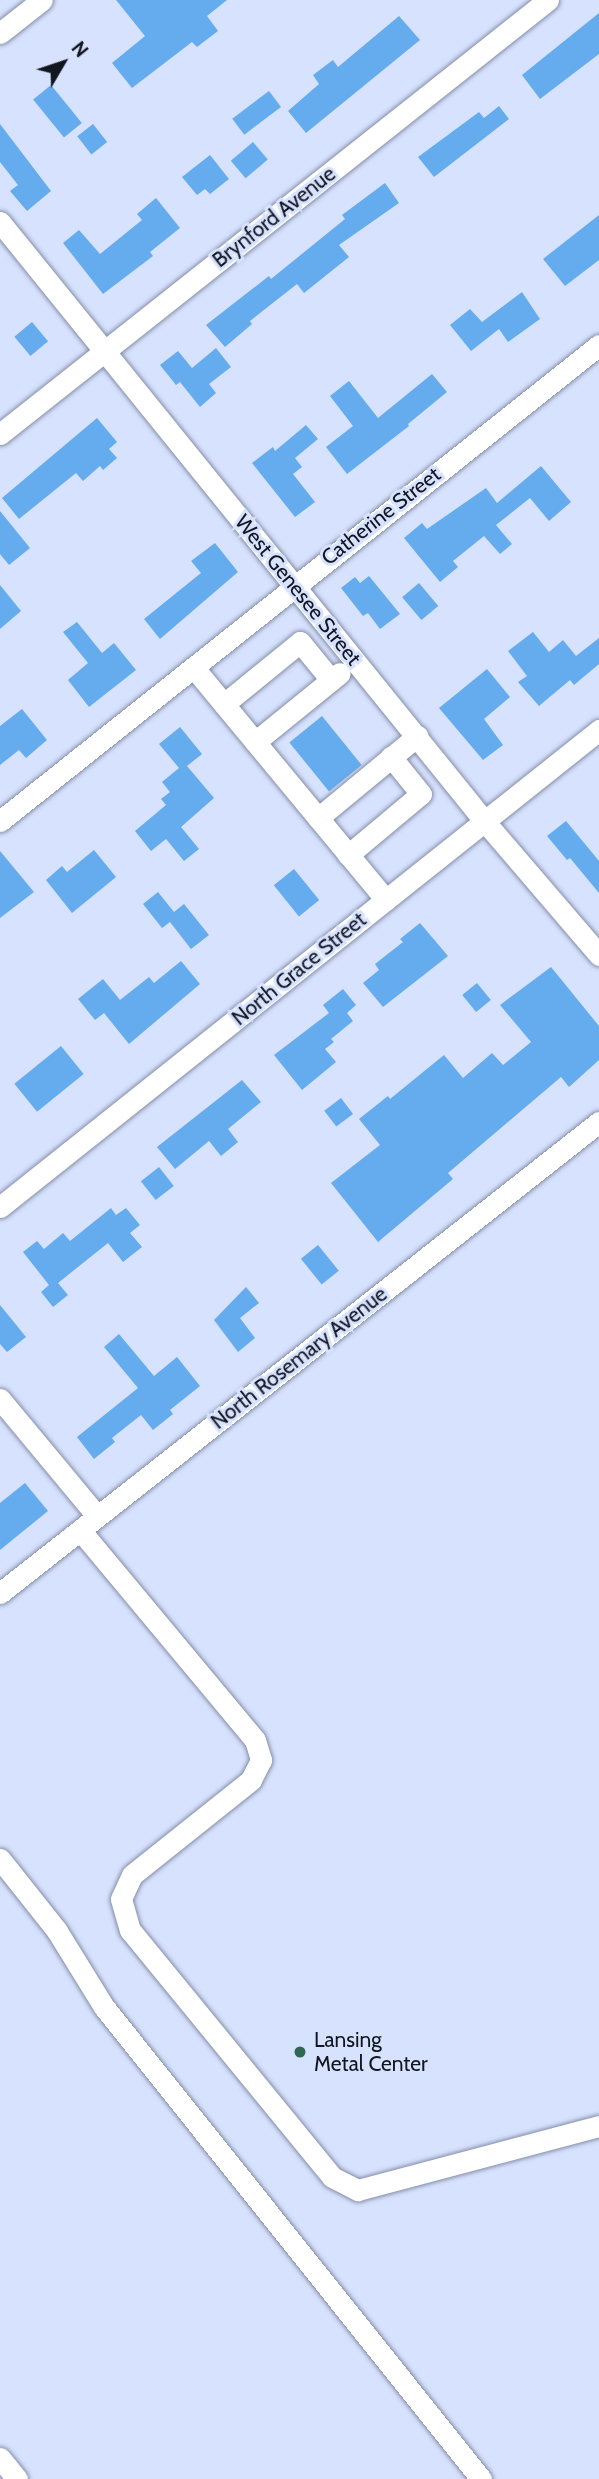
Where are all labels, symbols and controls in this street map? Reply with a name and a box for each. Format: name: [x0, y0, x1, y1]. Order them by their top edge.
north arrow: [28, 28, 98, 98]
text: N: [67, 37, 93, 62]
street label: Brynford Avenue: [208, 161, 340, 273]
street label: Catherine Street: [316, 462, 446, 570]
street label: West Genesee Street: [230, 510, 366, 670]
street label: North Grace Street: [227, 907, 371, 1031]
street label: North Rosemary Avenue: [206, 1282, 392, 1434]
place label: Lansing Metal Center: [314, 2027, 428, 2077]
marker: Lansing Metal Center: [292, 2044, 308, 2060]

